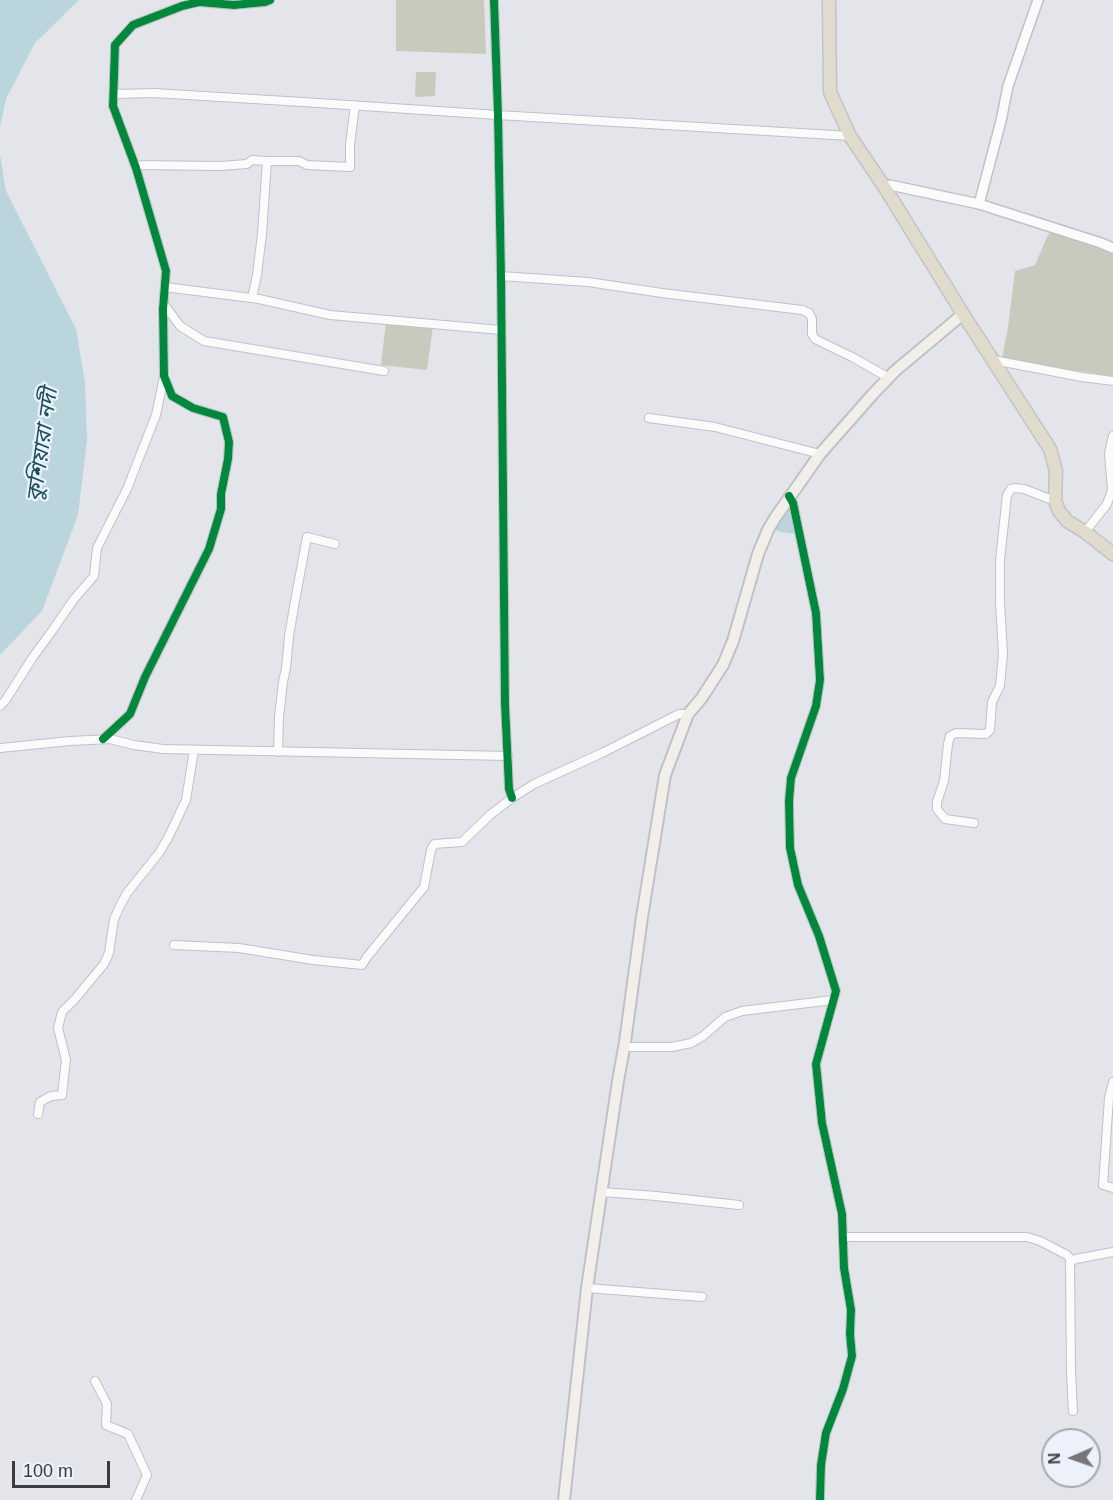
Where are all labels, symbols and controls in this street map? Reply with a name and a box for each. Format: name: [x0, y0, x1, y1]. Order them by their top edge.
water label: কুশিয়ারা নদী: [22, 386, 64, 504]
north arrow: [1041, 1428, 1101, 1488]
scale bar: [15, 1449, 112, 1487]
text: N: [1046, 1453, 1063, 1465]
text: 100 m: [23, 1461, 73, 1481]

